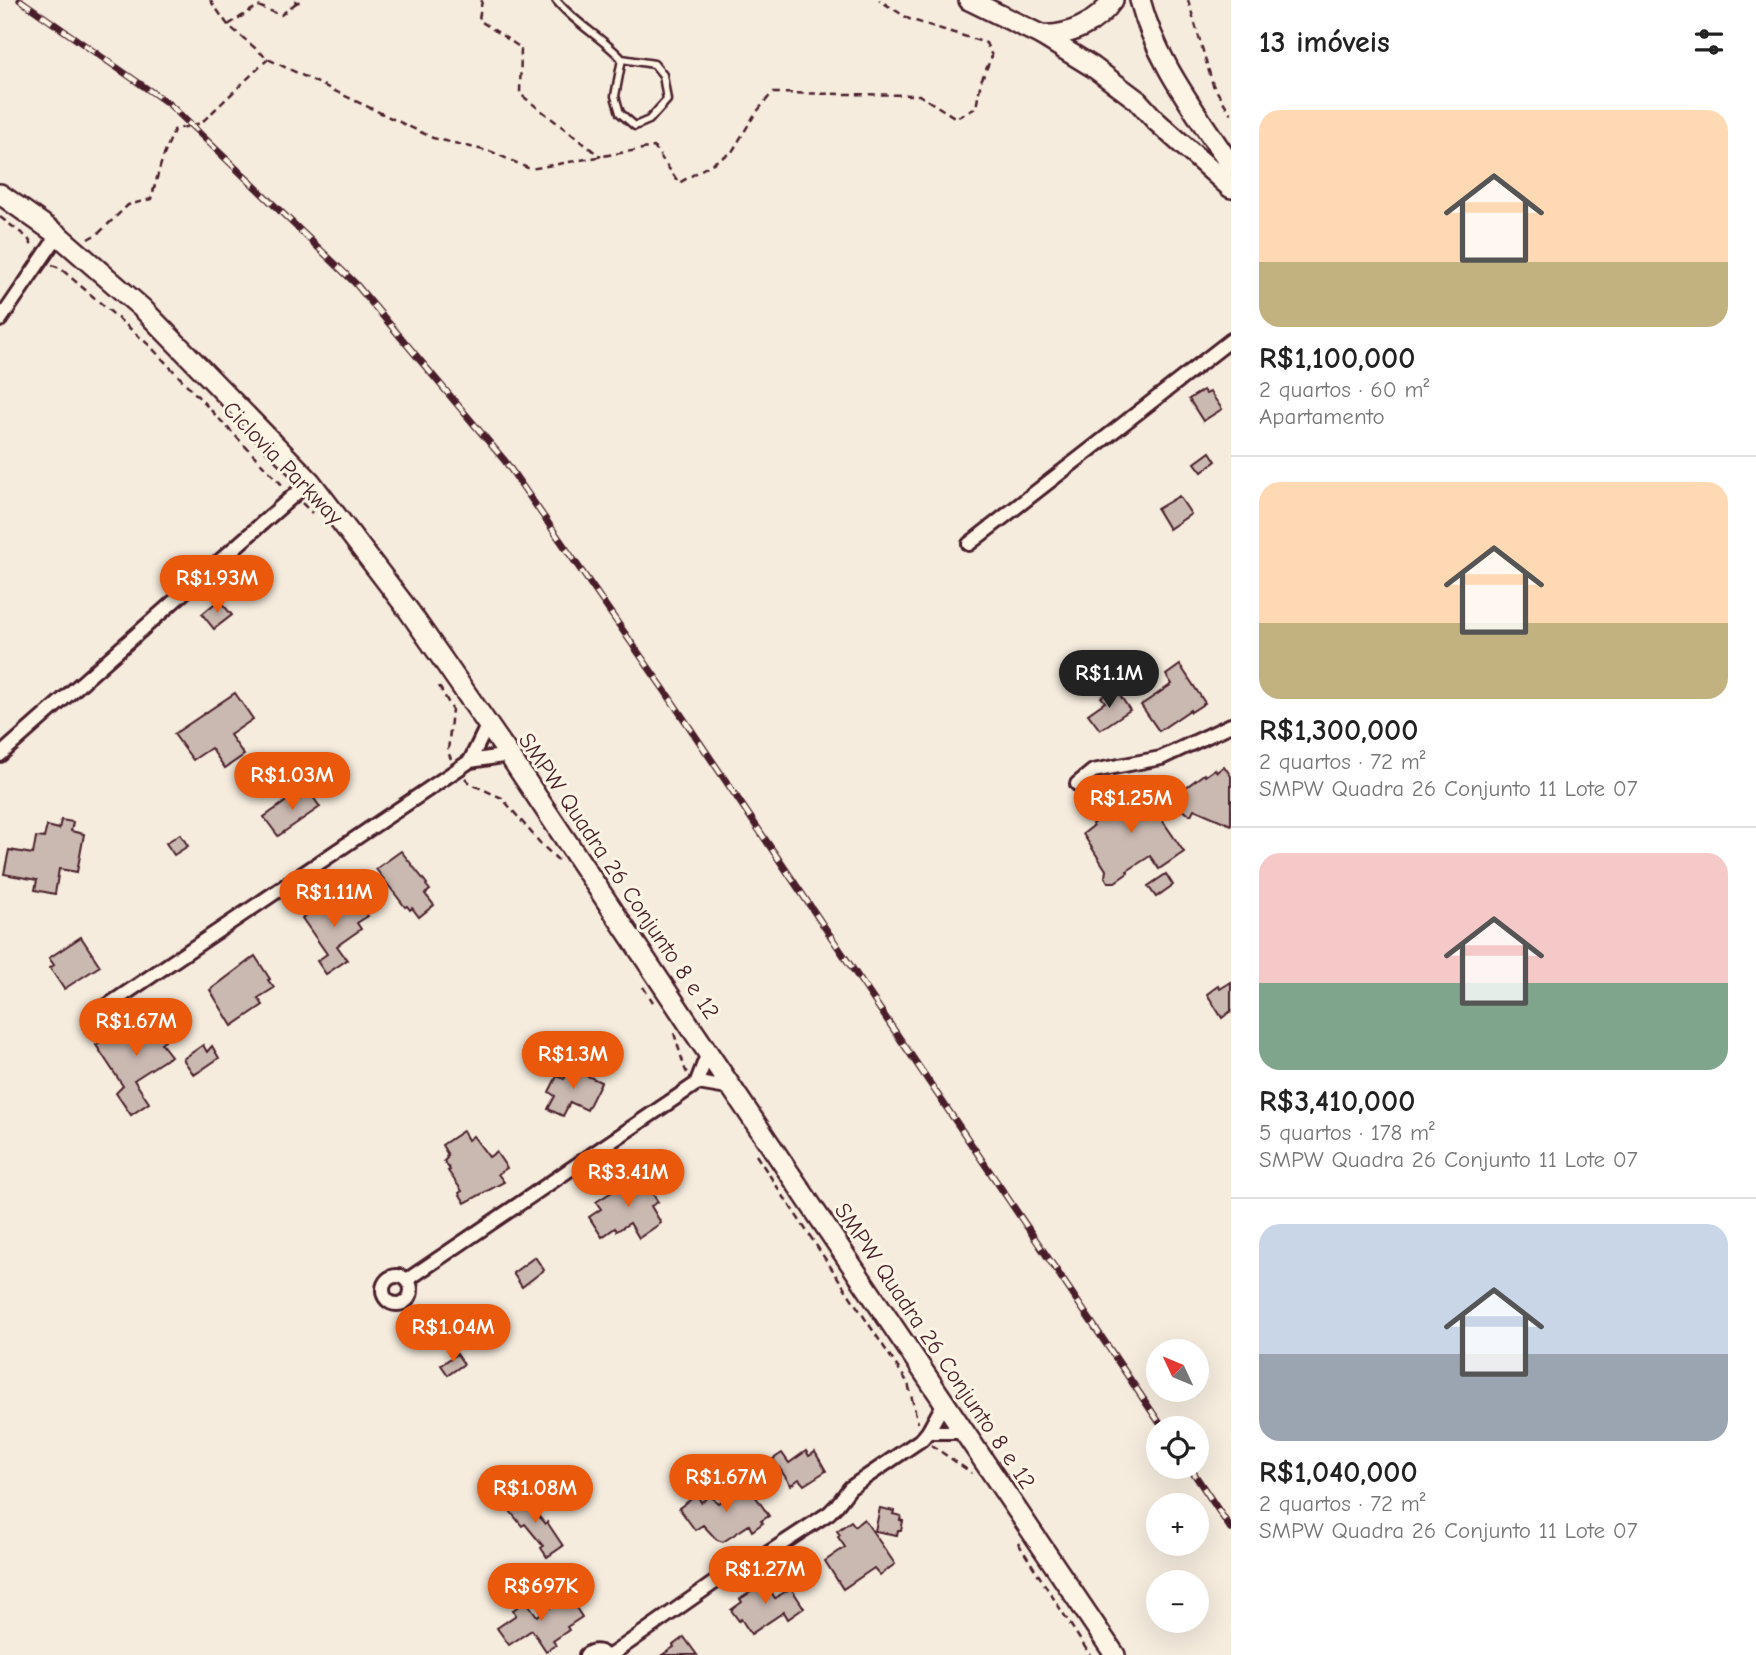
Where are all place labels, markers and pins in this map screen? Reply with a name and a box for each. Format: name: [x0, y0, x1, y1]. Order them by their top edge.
pin: R$1.93M: [152, 556, 282, 615]
pin: R$1.1M: [1052, 650, 1166, 710]
pin: R$1.03M: [227, 752, 357, 812]
pin: R$1.25M: [1066, 776, 1196, 835]
pin: R$1.11M: [269, 870, 399, 929]
pin: R$1.67M: [71, 998, 201, 1058]
pin: R$1.3M: [516, 1032, 630, 1091]
pin: R$3.41M: [563, 1150, 693, 1209]
pin: R$1.04M: [388, 1304, 518, 1364]
pin: R$1.67M: [661, 1454, 791, 1514]
pin: R$1.08M: [470, 1466, 600, 1525]
pin: R$1.27M: [700, 1546, 830, 1606]
pin: R$697K: [484, 1564, 598, 1623]

